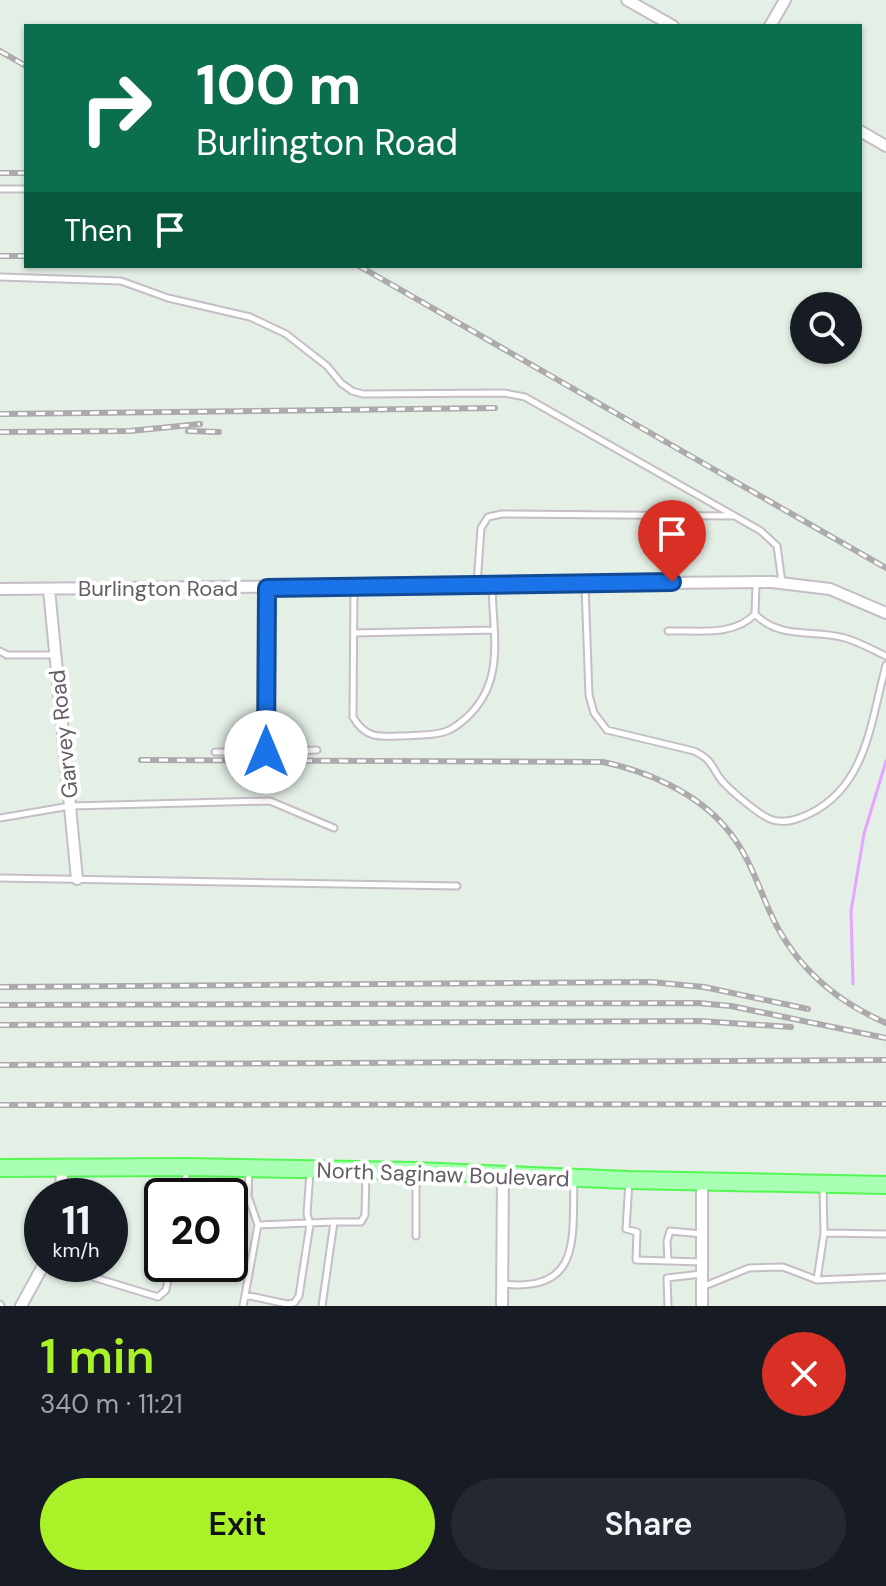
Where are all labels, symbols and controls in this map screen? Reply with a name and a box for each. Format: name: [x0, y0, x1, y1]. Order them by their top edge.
text: 100 m: [196, 48, 361, 121]
icon: right: [64, 56, 168, 160]
text: Burlington Road: [196, 119, 458, 166]
icon: arrive: [148, 208, 192, 252]
text: Then: [64, 211, 132, 250]
map controls: [790, 292, 862, 364]
button: search: [790, 292, 862, 364]
pin: [638, 500, 706, 582]
icon: arrive: [650, 512, 694, 556]
street label: Burlington Road: [78, 574, 238, 603]
street label: Garvey Road: [42, 668, 85, 800]
position arrow: [224, 710, 308, 794]
street label: North Saginaw Boulevard: [316, 1156, 570, 1193]
speed limit sign: 20: [144, 1178, 248, 1282]
text: 11: [61, 1194, 91, 1246]
text: km/h: [52, 1237, 100, 1263]
text: 1 min: [40, 1325, 155, 1388]
button: close: [762, 1332, 846, 1416]
text: 340 m · 11:21: [40, 1387, 183, 1421]
button: Exit: [40, 1478, 435, 1570]
button: Share: [451, 1478, 846, 1570]

